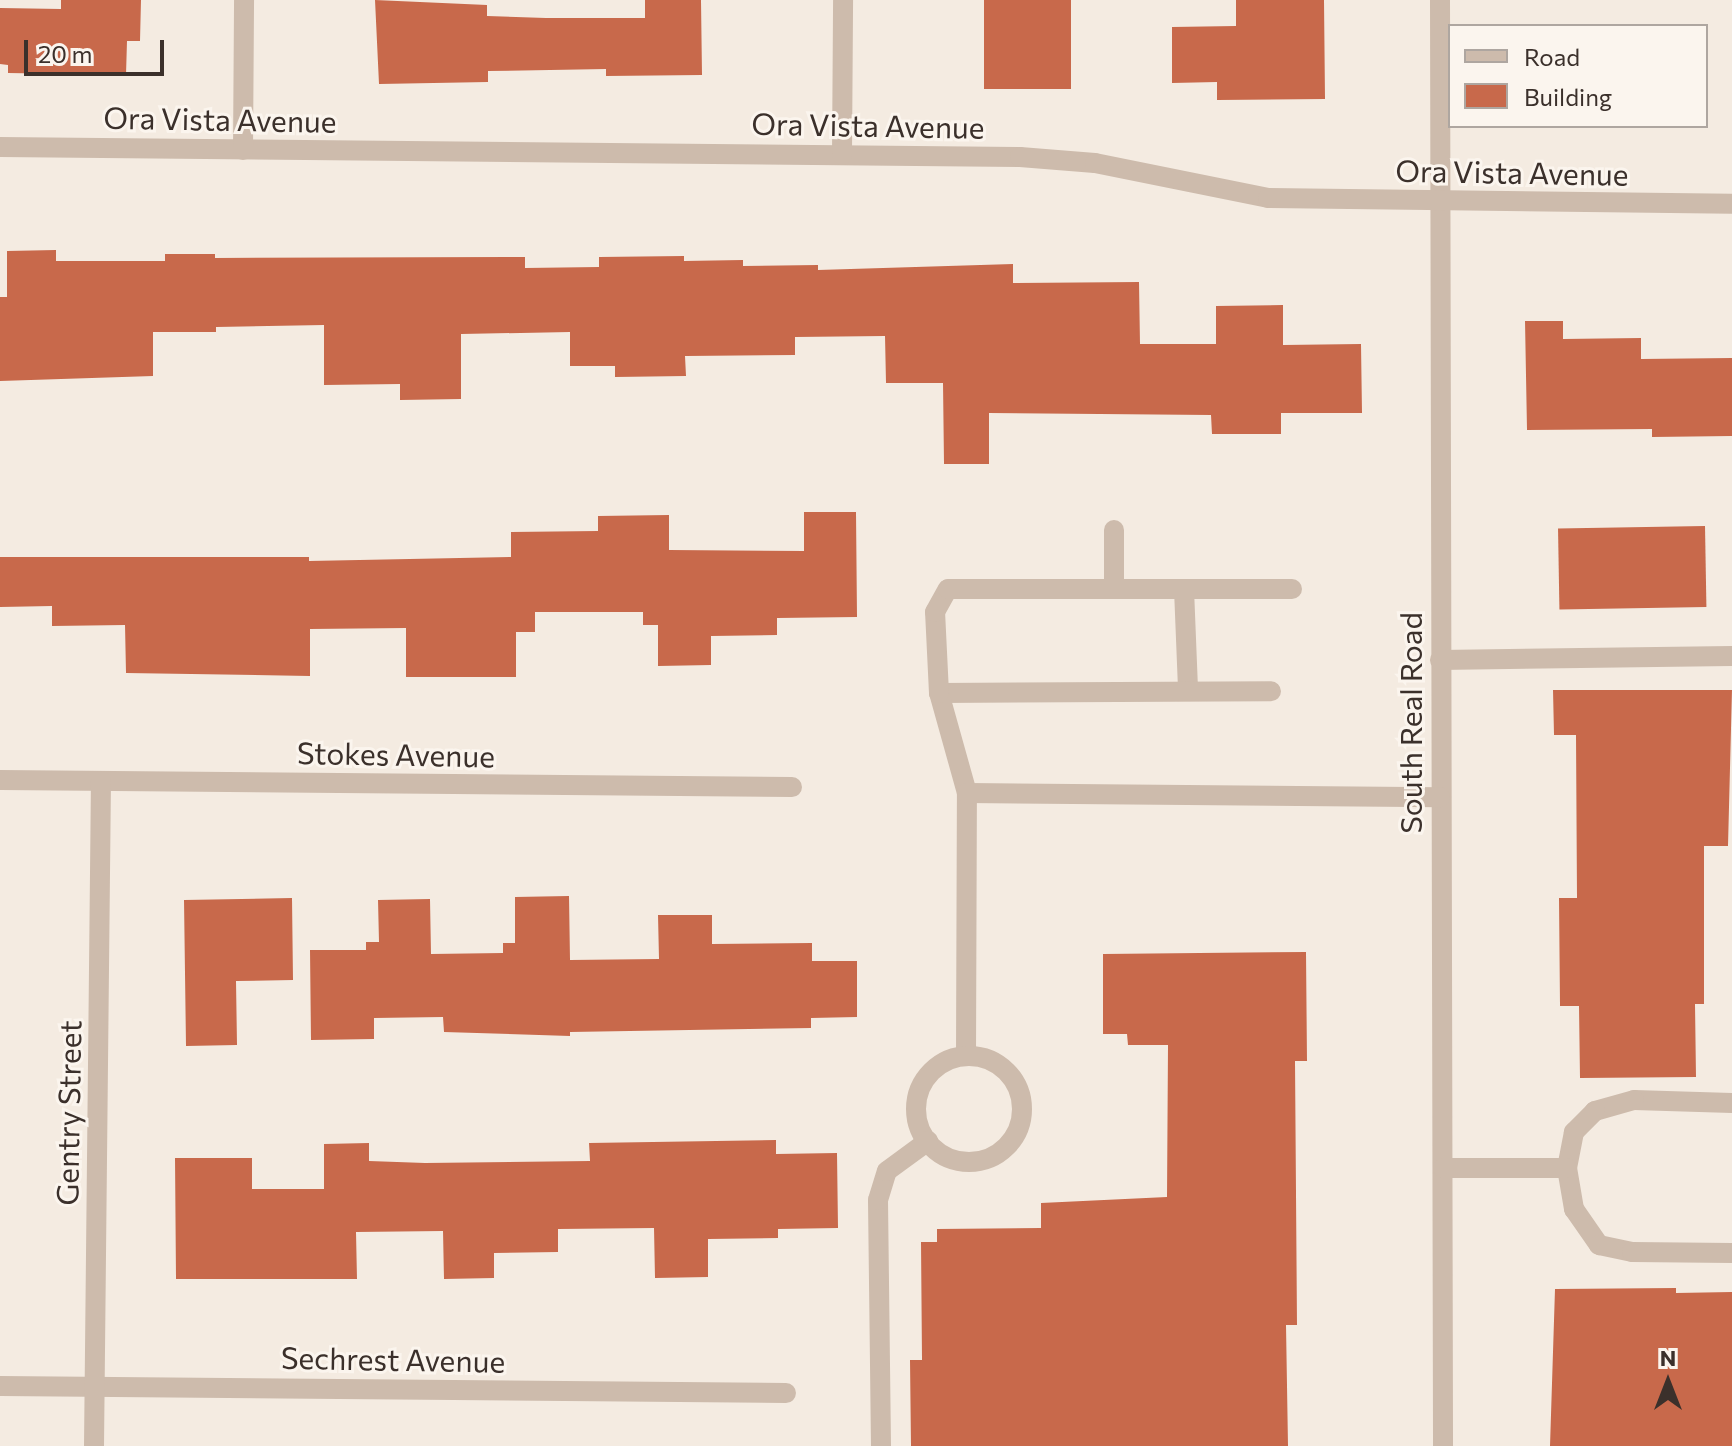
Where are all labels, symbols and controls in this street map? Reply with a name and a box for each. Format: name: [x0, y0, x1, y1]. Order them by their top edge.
scale bar: [28, 24, 168, 74]
legend: [1448, 24, 1708, 128]
text: 20 m: [38, 39, 92, 68]
text: Road: [1524, 42, 1580, 71]
text: Building: [1524, 82, 1612, 111]
street label: Ora Vista Avenue: [103, 99, 337, 139]
street label: Ora Vista Avenue: [751, 105, 985, 145]
street label: Ora Vista Avenue: [1395, 152, 1629, 192]
street label: South Real Road: [1392, 612, 1428, 834]
street label: Stokes Avenue: [297, 734, 495, 774]
street label: Gentry Street: [48, 1020, 88, 1206]
street label: Sechrest Avenue: [281, 1339, 505, 1379]
north arrow: [1628, 1342, 1708, 1422]
text: N: [1660, 1344, 1676, 1371]

